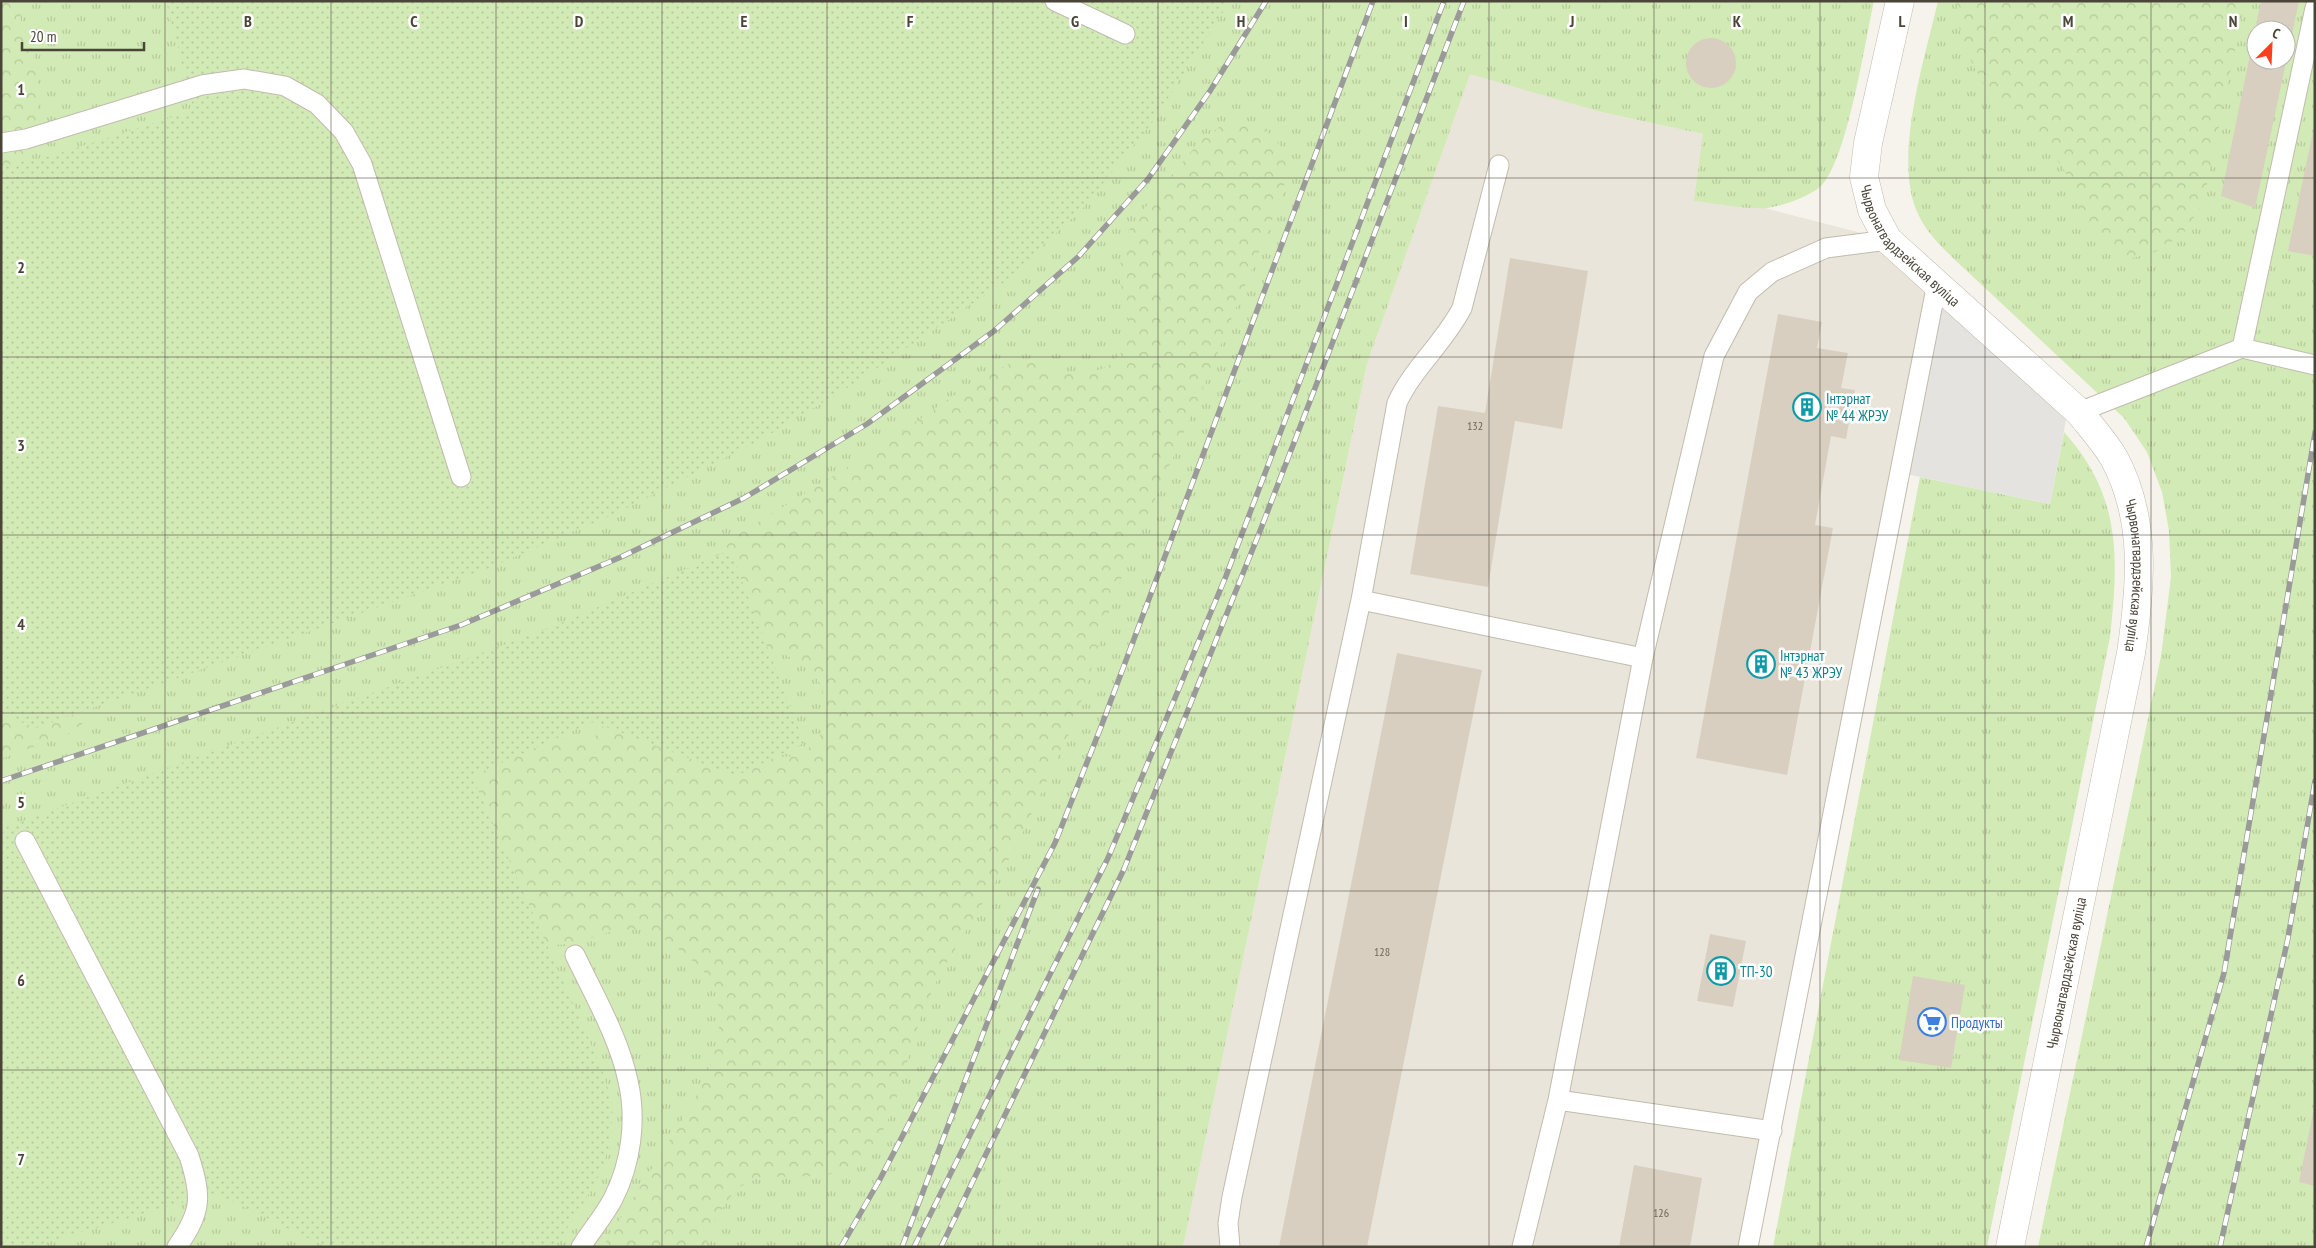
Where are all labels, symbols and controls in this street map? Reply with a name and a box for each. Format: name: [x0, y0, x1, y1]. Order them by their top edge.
text: B: [244, 11, 252, 31]
text: C: [410, 11, 418, 31]
text: D: [575, 11, 584, 31]
text: E: [741, 11, 748, 31]
text: F: [907, 11, 914, 31]
text: G: [1071, 11, 1079, 31]
text: H: [1237, 11, 1245, 31]
text: I: [1404, 11, 1408, 31]
text: J: [1569, 11, 1574, 31]
text: K: [1733, 11, 1742, 31]
text: L: [1899, 11, 1906, 31]
text: M: [2063, 11, 2073, 31]
text: N: [2229, 11, 2237, 31]
scale bar: [22, 20, 145, 52]
north arrow: [2246, 20, 2296, 70]
text: С: [2270, 24, 2283, 43]
text: 20 m: [30, 27, 56, 46]
text: 1: [17, 79, 25, 99]
street label: Чырвонагвардзейская вуліца: [1857, 183, 1965, 310]
text: 2: [17, 257, 25, 277]
place label: Інтэрнат № 44 ЖРЭУ: [1826, 389, 1888, 425]
building icon: Інтэрнат № 44 ЖРЭУ: [1792, 392, 1822, 422]
house number: 132: [1467, 418, 1483, 433]
text: 3: [17, 435, 25, 455]
street label: Чырвонагвардзейская вуліца: [2121, 497, 2148, 654]
text: 4: [17, 614, 25, 634]
place label: Інтэрнат № 43 ЖРЭУ: [1780, 646, 1842, 682]
building icon: Інтэрнат № 43 ЖРЭУ: [1746, 649, 1776, 679]
text: 5: [17, 792, 25, 812]
street label: Чырвонагвардзейская вуліца: [2042, 896, 2090, 1050]
house number: 128: [1374, 944, 1390, 959]
building icon: ТП-30: [1706, 956, 1736, 986]
place label: ТП-30: [1740, 962, 1773, 981]
text: 6: [17, 970, 25, 990]
supermarket icon: Продукты: [1917, 1007, 1947, 1037]
place label: Продукты: [1951, 1013, 2003, 1032]
text: 7: [17, 1149, 25, 1169]
house number: 126: [1653, 1205, 1669, 1220]

